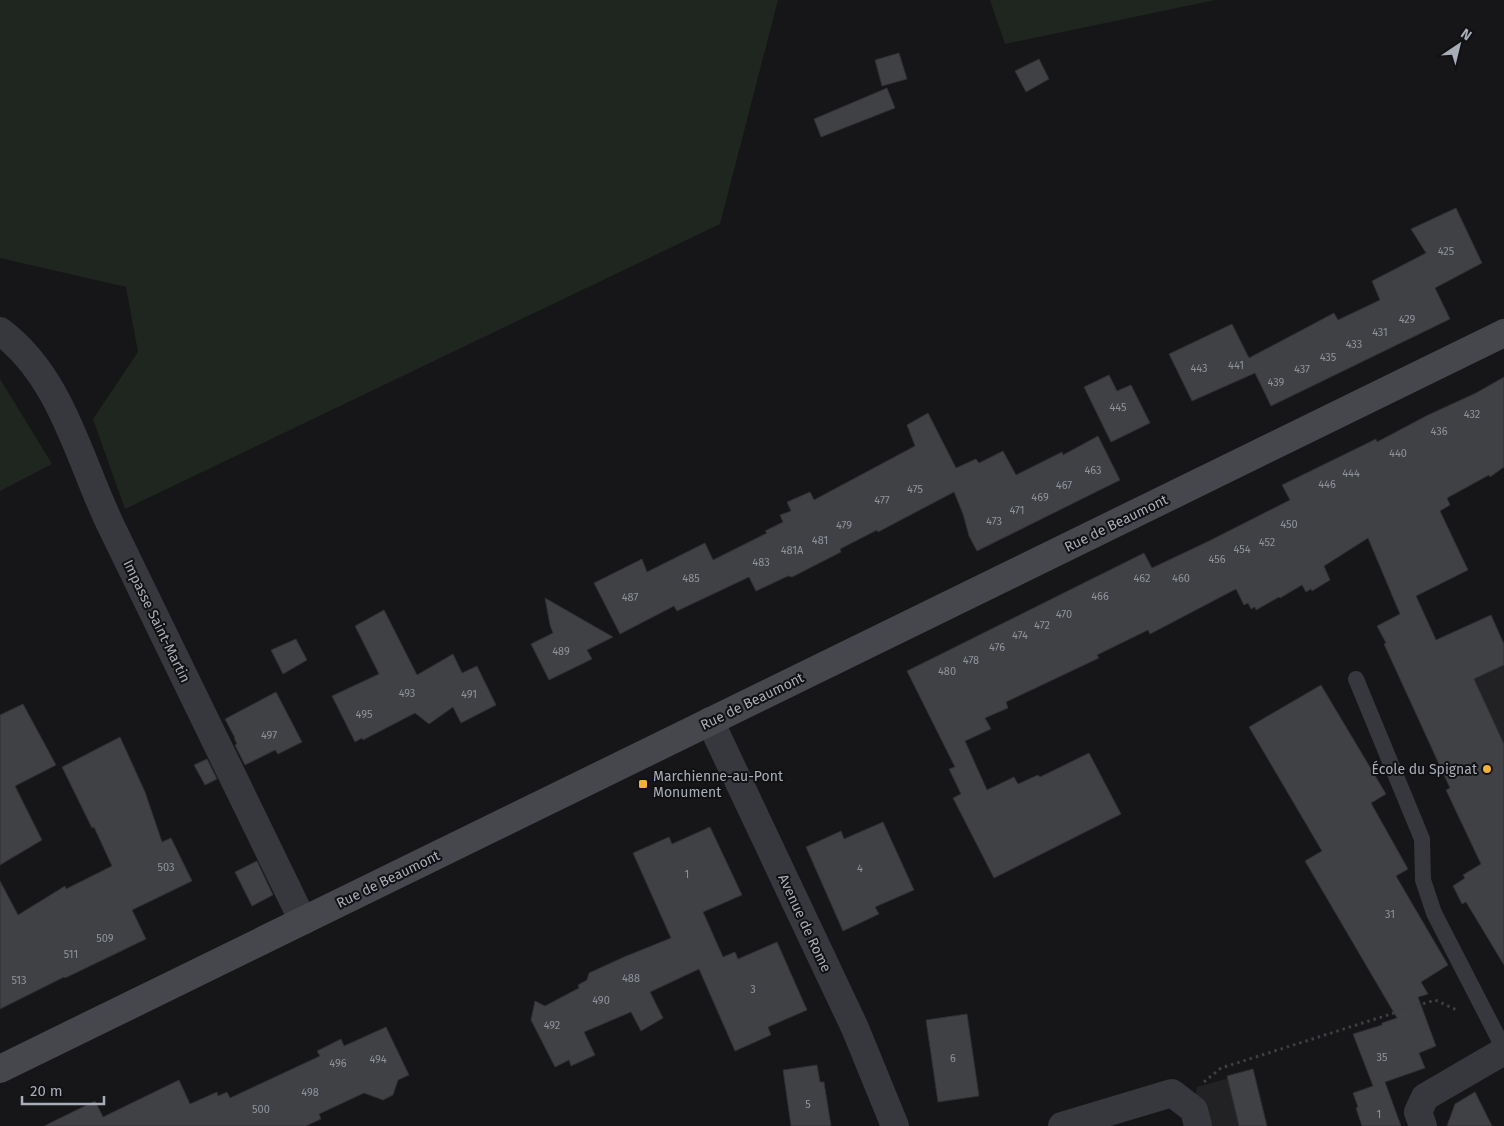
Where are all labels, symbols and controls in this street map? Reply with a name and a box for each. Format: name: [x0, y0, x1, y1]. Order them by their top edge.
north arrow: [1434, 20, 1484, 70]
text: N: [1457, 25, 1475, 44]
house number: 425: [1438, 245, 1455, 258]
house number: 429: [1399, 313, 1416, 326]
house number: 431: [1372, 326, 1388, 339]
house number: 433: [1346, 338, 1362, 351]
house number: 435: [1320, 351, 1337, 364]
house number: 441: [1228, 359, 1244, 372]
house number: 443: [1190, 362, 1208, 375]
house number: 437: [1294, 363, 1310, 376]
house number: 439: [1268, 376, 1285, 389]
house number: 445: [1109, 401, 1127, 414]
house number: 432: [1464, 408, 1480, 421]
house number: 436: [1430, 425, 1448, 438]
house number: 440: [1389, 447, 1407, 460]
house number: 463: [1084, 464, 1102, 477]
house number: 444: [1342, 467, 1360, 480]
house number: 446: [1318, 478, 1336, 491]
house number: 467: [1056, 479, 1072, 492]
house number: 475: [907, 483, 923, 496]
house number: 469: [1031, 491, 1049, 504]
street label: Rue de Beaumont: [1062, 491, 1172, 556]
house number: 477: [874, 494, 890, 507]
house number: 471: [1009, 504, 1025, 517]
house number: 473: [986, 515, 1002, 528]
house number: 450: [1280, 518, 1298, 531]
house number: 479: [836, 519, 852, 532]
house number: 481: [812, 534, 828, 547]
house number: 452: [1259, 536, 1275, 549]
house number: 454: [1233, 543, 1251, 556]
house number: 481A: [781, 544, 804, 557]
house number: 456: [1208, 553, 1226, 566]
house number: 483: [752, 556, 770, 569]
street label: Impasse Saint-Martin: [119, 557, 194, 685]
house number: 485: [682, 572, 700, 585]
house number: 462: [1133, 572, 1151, 585]
house number: 460: [1172, 572, 1190, 585]
house number: 466: [1091, 590, 1109, 603]
house number: 487: [622, 591, 638, 604]
house number: 470: [1056, 608, 1072, 621]
house number: 472: [1034, 619, 1050, 632]
house number: 474: [1012, 629, 1028, 642]
house number: 476: [989, 641, 1005, 654]
house number: 489: [552, 645, 570, 658]
house number: 478: [963, 654, 979, 667]
house number: 480: [938, 665, 956, 678]
street label: Rue de Beaumont: [698, 669, 808, 734]
house number: 493: [399, 687, 415, 700]
house number: 491: [461, 688, 477, 701]
house number: 495: [356, 708, 373, 721]
house number: 497: [261, 729, 277, 742]
place label: École du Spignat: [1372, 760, 1478, 778]
marker: École du Spignat: [1481, 763, 1493, 775]
place label: Marchienne-au-Pont Monument: [653, 768, 784, 801]
marker: Marchienne-au-Pont Monument: [637, 778, 649, 790]
street label: Rue de Beaumont: [334, 847, 444, 912]
house number: 503: [157, 861, 175, 874]
house number: 4: [857, 862, 863, 875]
house number: 1: [685, 868, 689, 881]
street label: Avenue de Rome: [774, 872, 835, 975]
house number: 31: [1385, 908, 1395, 921]
house number: 509: [96, 932, 114, 945]
house number: 511: [64, 948, 78, 961]
house number: 488: [622, 972, 640, 985]
house number: 513: [11, 974, 27, 987]
house number: 3: [750, 983, 756, 996]
house number: 490: [592, 994, 610, 1007]
house number: 492: [544, 1019, 560, 1032]
house number: 35: [1377, 1051, 1388, 1064]
house number: 6: [950, 1052, 956, 1065]
house number: 494: [369, 1053, 387, 1066]
house number: 496: [329, 1057, 347, 1070]
scale bar: [22, 1074, 105, 1106]
text: 20 m: [30, 1082, 63, 1100]
house number: 498: [301, 1086, 319, 1099]
house number: 5: [805, 1098, 811, 1111]
house number: 500: [252, 1103, 270, 1116]
house number: 1: [1377, 1108, 1381, 1121]

